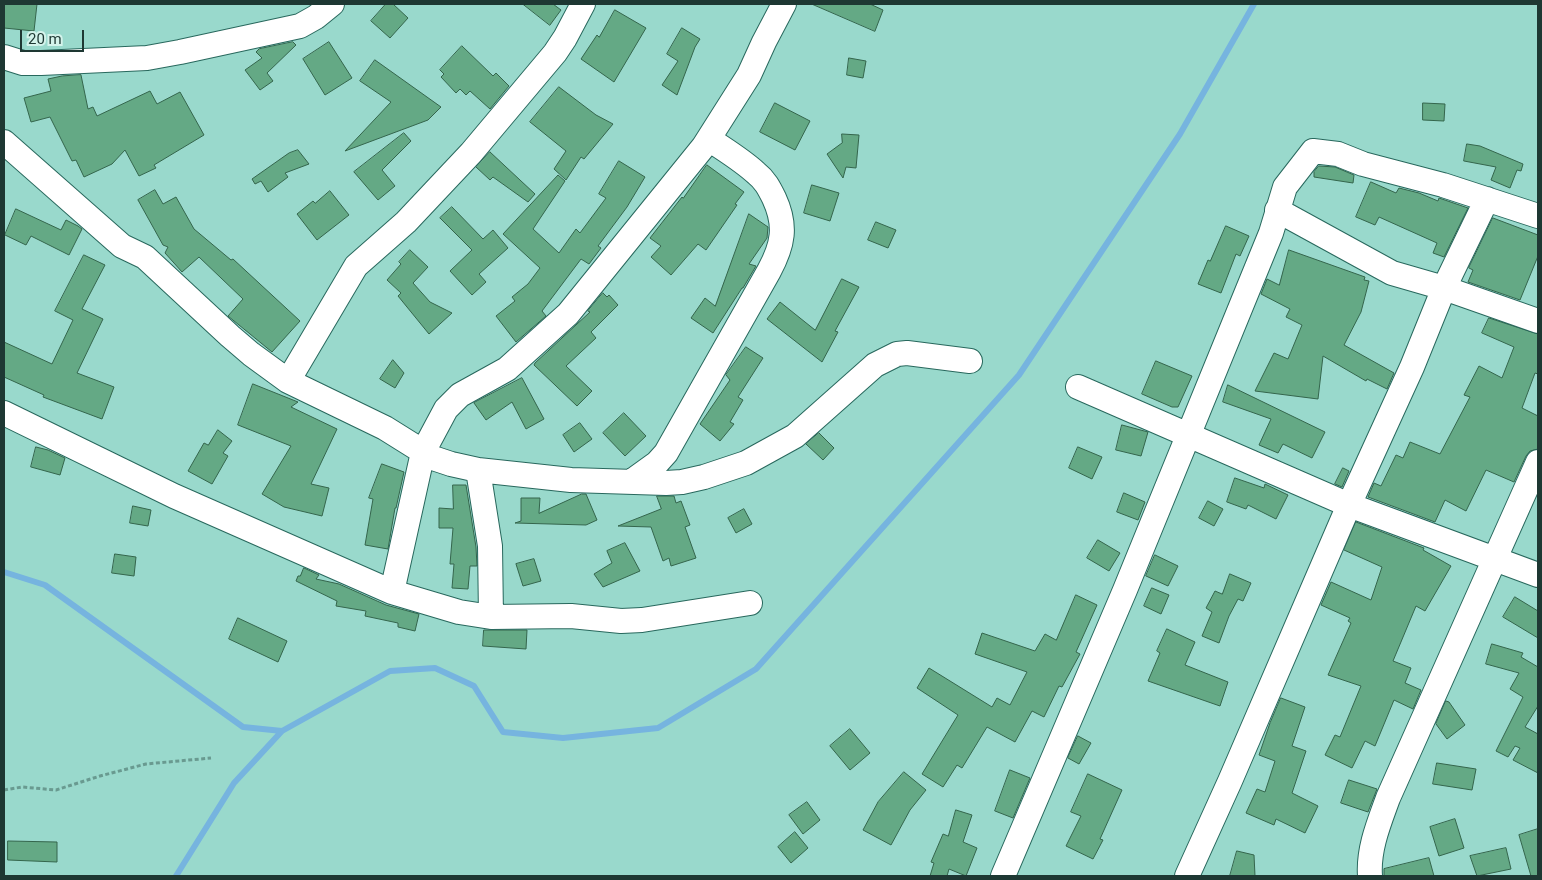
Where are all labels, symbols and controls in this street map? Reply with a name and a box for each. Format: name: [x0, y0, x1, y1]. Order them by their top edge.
scale bar: [22, 20, 86, 52]
text: 20 m: [28, 30, 62, 48]

